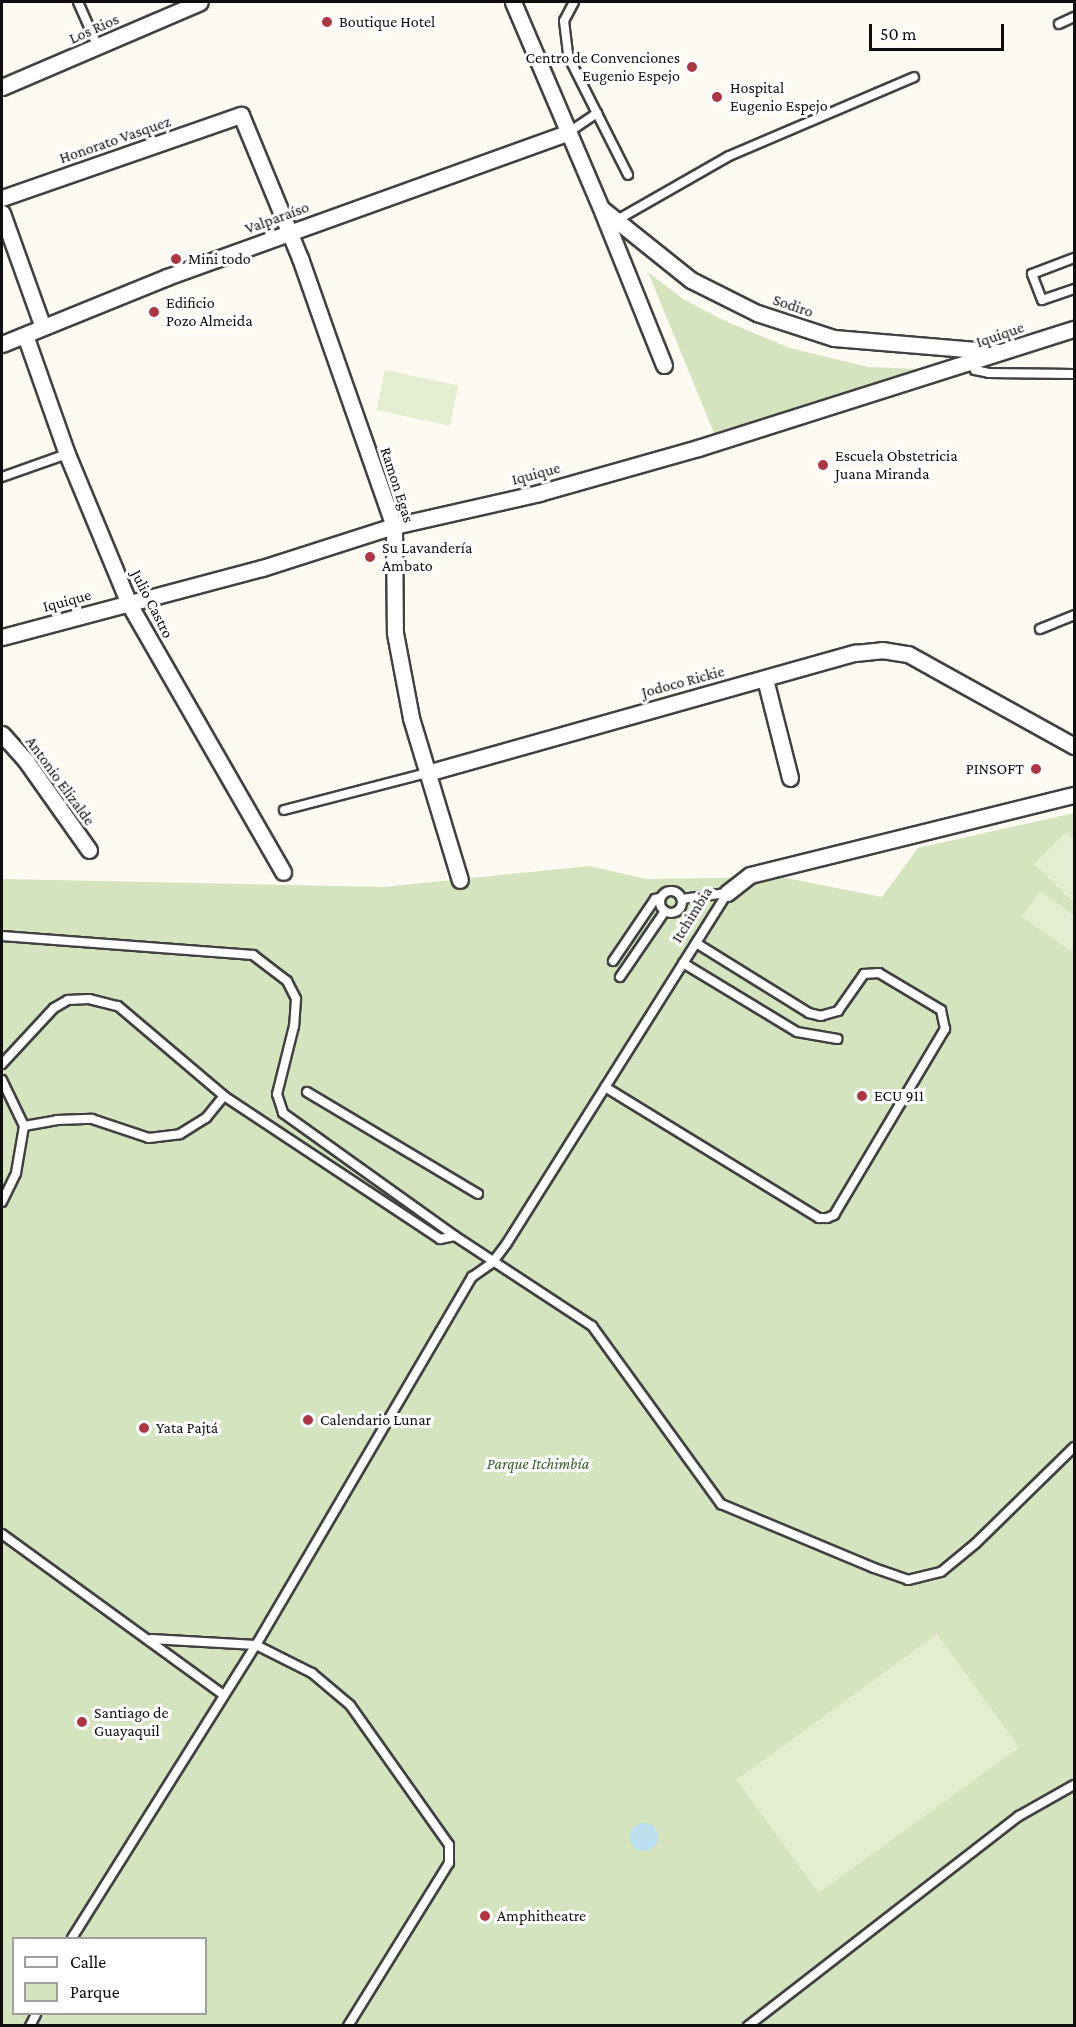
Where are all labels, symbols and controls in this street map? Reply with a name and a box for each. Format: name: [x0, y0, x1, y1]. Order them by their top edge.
street label: Los Rios: [66, 10, 122, 48]
place label: Boutique Hotel: [339, 12, 435, 32]
scale bar: [872, 12, 1007, 50]
marker: Boutique Hotel: [320, 15, 334, 29]
text: 50 m: [880, 24, 917, 44]
place label: Centro de Convenciones Eugenio Espejo: [526, 48, 680, 86]
marker: Centro de Convenciones Eugenio Espejo: [685, 60, 699, 74]
place label: Hospital Eugenio Espejo: [730, 78, 828, 116]
marker: Hospital Eugenio Espejo: [708, 88, 726, 106]
street label: Honorato Vasquez: [57, 112, 173, 168]
street label: Valparaíso: [242, 198, 312, 238]
place label: Mini todo: [188, 249, 251, 269]
marker: Mini todo: [169, 252, 183, 266]
street label: Sodiro: [770, 290, 816, 322]
place label: Edificio Pozo Almeida: [166, 293, 253, 331]
marker: Edificio Pozo Almeida: [147, 305, 161, 319]
street label: Iquique: [974, 318, 1026, 352]
street label: Ramon Egas: [376, 445, 418, 525]
place label: Escuela Obstetricia Juana Miranda: [835, 446, 958, 484]
street label: Iquique: [510, 458, 562, 490]
marker: Escuela Obstetricia Juana Miranda: [816, 458, 830, 472]
place label: Su Lavandería Ambato: [382, 538, 472, 576]
marker: Su Lavandería Ambato: [363, 550, 377, 564]
street label: Julio Castro: [127, 567, 177, 641]
street label: Iquique: [41, 585, 93, 617]
street label: Jodoco Rickie: [639, 662, 727, 702]
street label: Antonio Elizalde: [21, 733, 99, 829]
place label: PINSOFT: [966, 759, 1024, 779]
marker: PINSOFT: [1029, 762, 1043, 776]
street label: Itchimbia: [667, 884, 717, 946]
place label: ECU 911: [874, 1086, 924, 1106]
marker: ECU 911: [855, 1089, 869, 1103]
place label: Calendario Lunar: [320, 1410, 431, 1430]
marker: Calendario Lunar: [301, 1413, 315, 1427]
place label: Yata Pajtá: [156, 1418, 218, 1438]
marker: Yata Pajtá: [137, 1421, 151, 1435]
park label: Parque Itchimbía: [487, 1454, 589, 1474]
place label: Santiago de Guayaquil: [94, 1703, 168, 1741]
marker: Santiago de Guayaquil: [75, 1715, 89, 1729]
place label: Amphitheatre: [497, 1906, 586, 1926]
marker: Amphitheatre: [478, 1909, 492, 1923]
legend: [12, 1937, 207, 2015]
text: Calle: [70, 1952, 106, 1972]
text: Parque: [70, 1982, 120, 2002]

